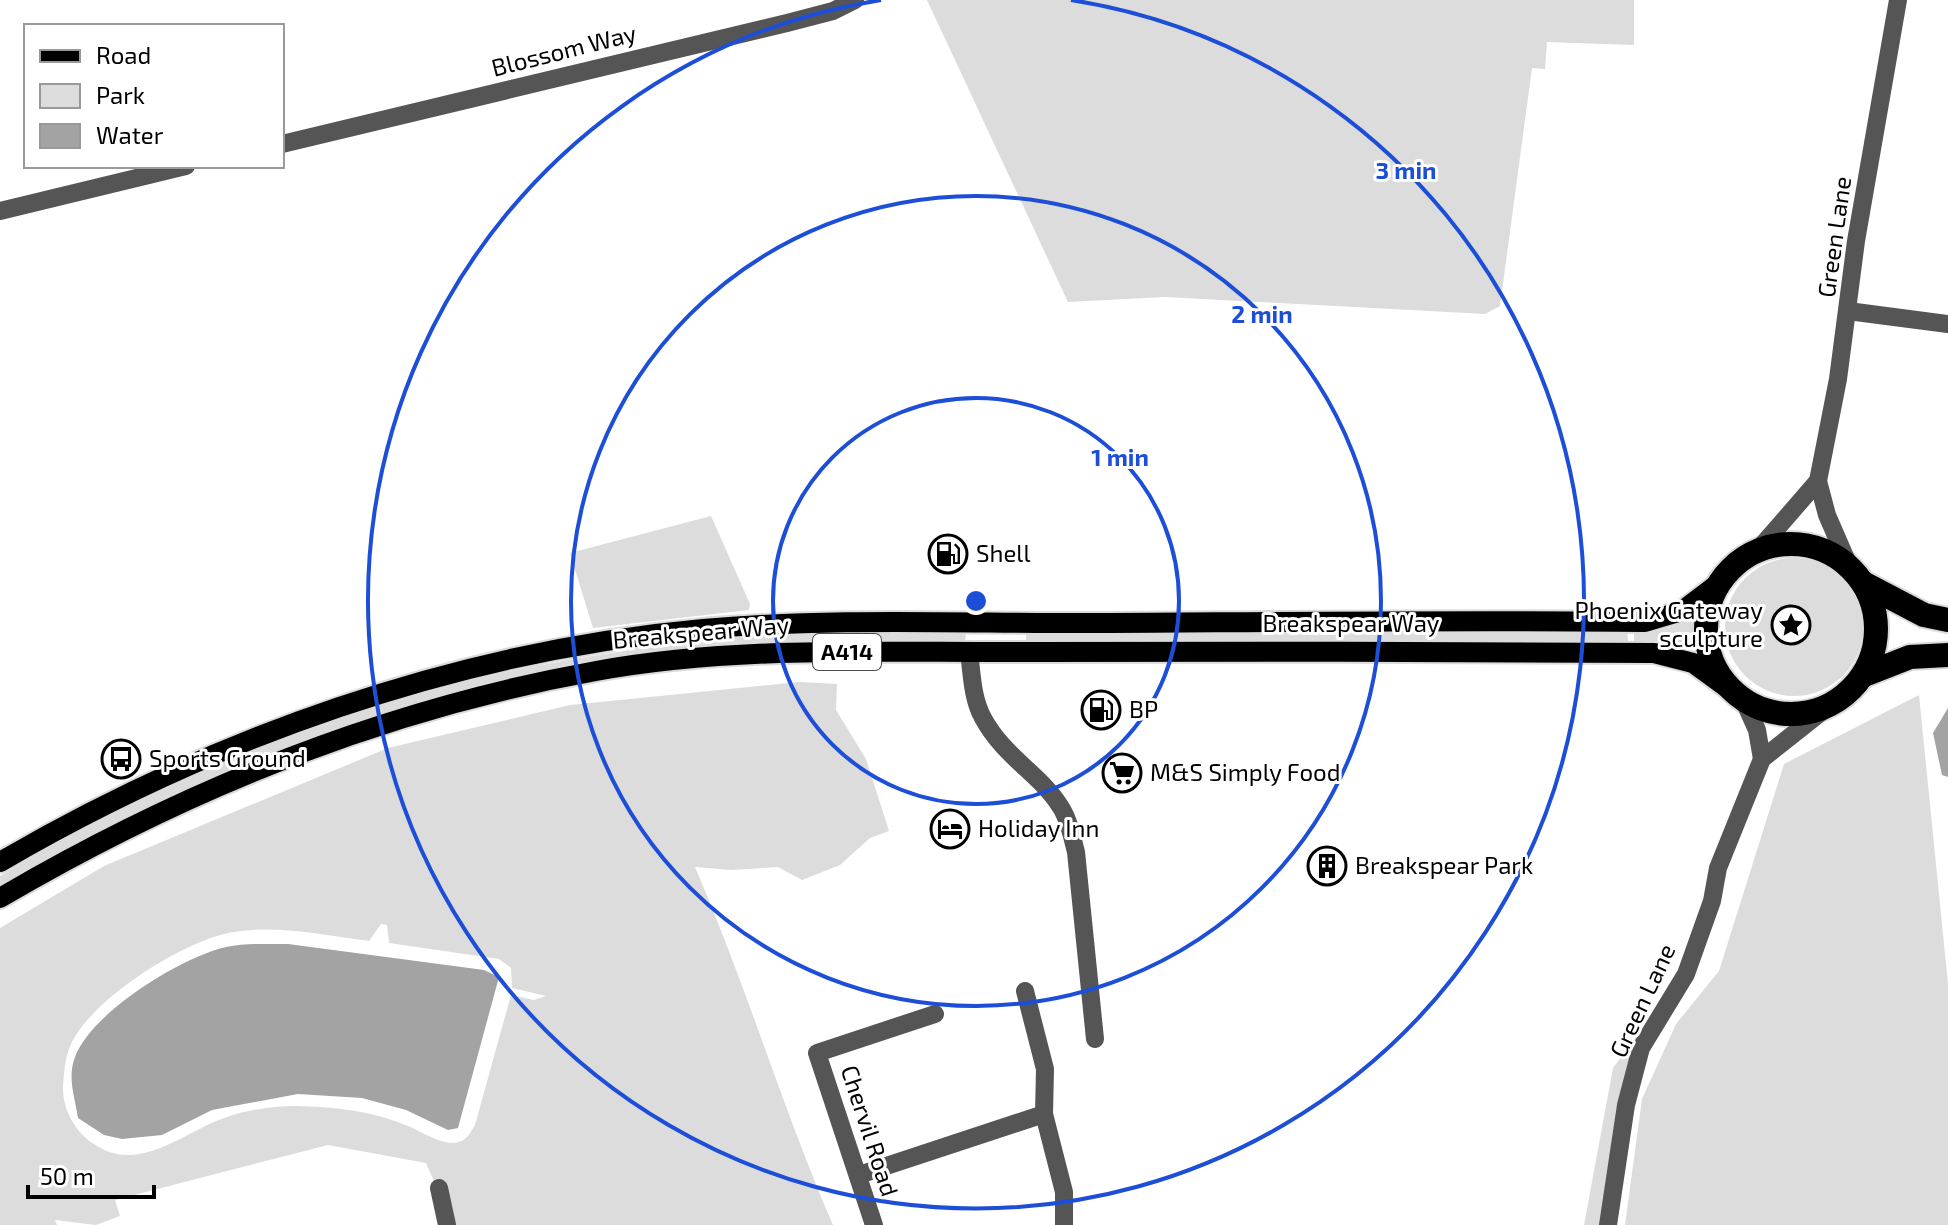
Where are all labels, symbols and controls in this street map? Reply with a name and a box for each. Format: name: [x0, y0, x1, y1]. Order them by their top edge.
street label: Blossom Way: [488, 17, 639, 82]
legend: [24, 24, 284, 168]
text: Road: [96, 40, 151, 69]
text: Park: [96, 80, 145, 109]
text: Water: [96, 120, 164, 149]
text: 3 min: [1376, 155, 1436, 184]
street label: Green Lane: [1811, 174, 1856, 299]
text: 2 min: [1231, 299, 1293, 328]
text: 1 min: [1091, 442, 1149, 471]
fuel station icon: Shell: [927, 533, 969, 575]
place label: Shell: [976, 538, 1031, 567]
centre of rings: [962, 587, 990, 615]
place label: Phoenix Gateway sculpture: [1575, 595, 1763, 652]
place icon: Phoenix Gateway sculpture: [1770, 604, 1812, 646]
street label: Breakspear Way: [1262, 608, 1440, 637]
street label: Breakspear Way: [611, 609, 791, 654]
road number: A414: [813, 634, 881, 670]
fuel station icon: BP: [1080, 689, 1122, 731]
place label: BP: [1129, 694, 1158, 723]
bus stop icon: Sports Ground: [100, 738, 142, 780]
place label: Sports Ground: [149, 743, 306, 772]
supermarket icon: M&S Simply Food: [1101, 752, 1143, 794]
place label: M&S Simply Food: [1150, 757, 1340, 786]
hotel icon: Holiday Inn: [929, 808, 971, 850]
place label: Holiday Inn: [978, 813, 1099, 842]
building icon: Breakspear Park: [1306, 845, 1348, 887]
place label: Breakspear Park: [1355, 850, 1533, 879]
street label: Green Lane: [1603, 939, 1681, 1062]
street label: Chervil Road: [836, 1061, 905, 1200]
scale bar: [28, 1149, 154, 1199]
text: 50 m: [40, 1161, 94, 1190]

